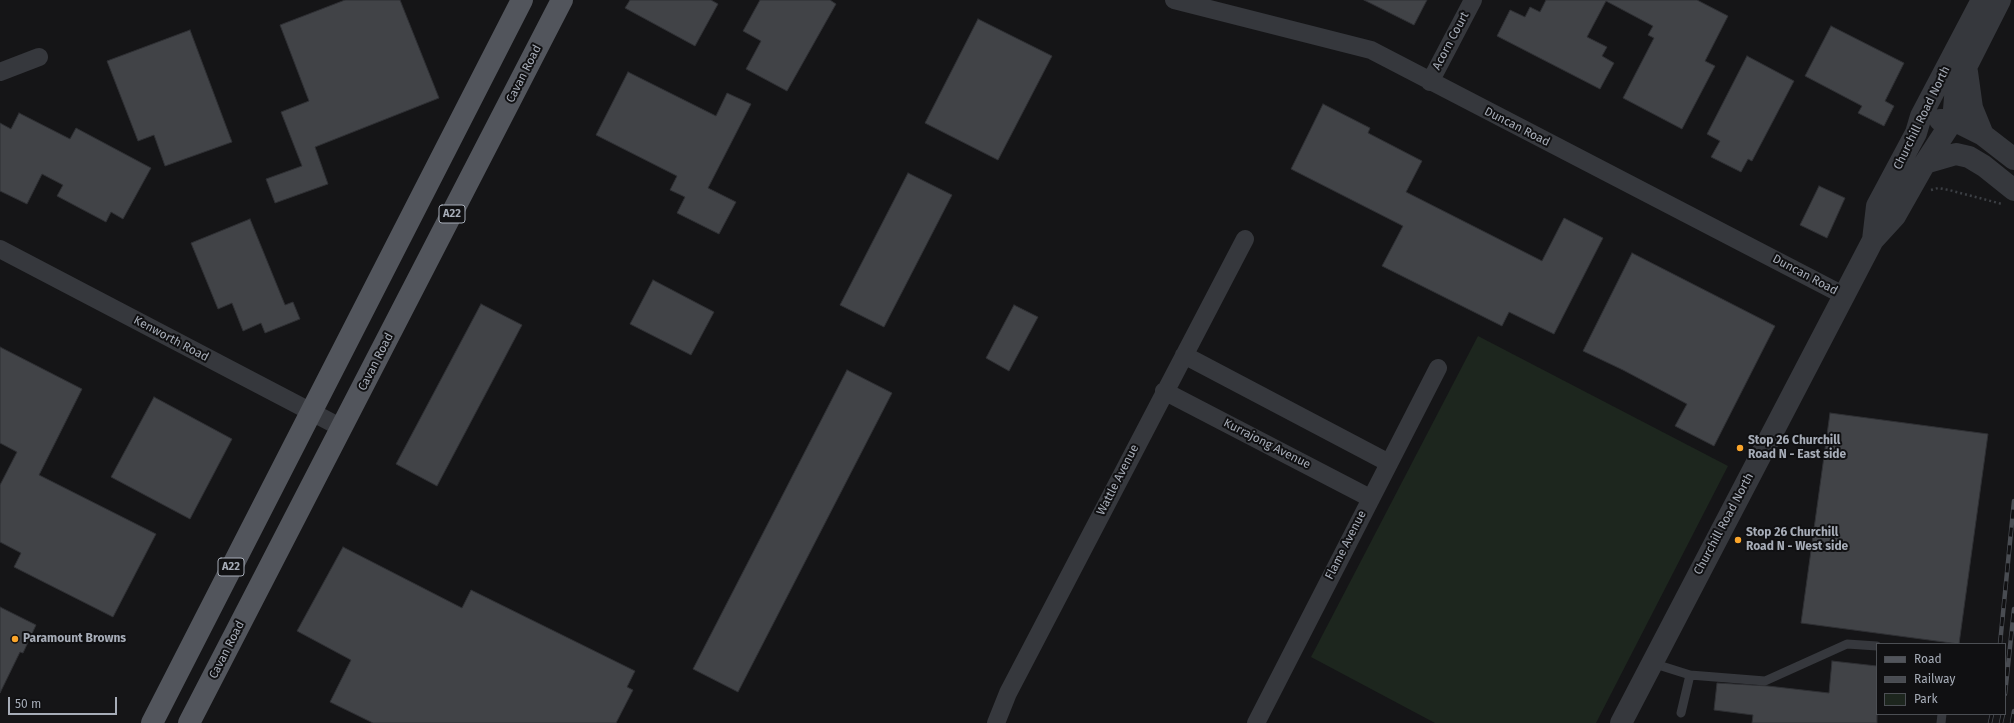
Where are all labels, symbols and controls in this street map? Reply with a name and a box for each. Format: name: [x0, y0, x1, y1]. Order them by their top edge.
street label: Acorn Court: [1430, 10, 1472, 72]
street label: Cavan Road: [503, 43, 545, 105]
street label: Churchill Road North: [1891, 64, 1953, 172]
street label: Duncan Road: [1482, 104, 1552, 150]
road number: A22: [439, 205, 465, 223]
street label: Duncan Road: [1770, 252, 1840, 298]
street label: Kenworth Road: [131, 313, 211, 365]
street label: Cavan Road: [355, 331, 397, 393]
street label: Kurrajong Avenue: [1221, 416, 1313, 472]
place label: Stop 26 Churchill Road N - East side: [1748, 434, 1846, 462]
street label: Wattle Avenue: [1094, 442, 1142, 518]
marker: Stop 26 Churchill Road N - East side: [1735, 443, 1745, 453]
street label: Churchill Road North: [1691, 471, 1757, 577]
street label: Flame Avenue: [1322, 508, 1370, 582]
place label: Stop 26 Churchill Road N - West side: [1746, 526, 1848, 554]
marker: Stop 26 Churchill Road N - West side: [1733, 535, 1743, 545]
road number: A22: [218, 558, 244, 576]
street label: Cavan Road: [206, 619, 248, 681]
place label: Paramount Browns: [23, 632, 126, 646]
marker: Paramount Browns: [10, 634, 20, 644]
legend: [1876, 643, 2006, 715]
text: Road: [1914, 652, 1942, 666]
text: Railway: [1914, 672, 1955, 686]
scale bar: [10, 689, 119, 715]
text: Park: [1914, 692, 1938, 706]
text: 50 m: [15, 697, 41, 711]

